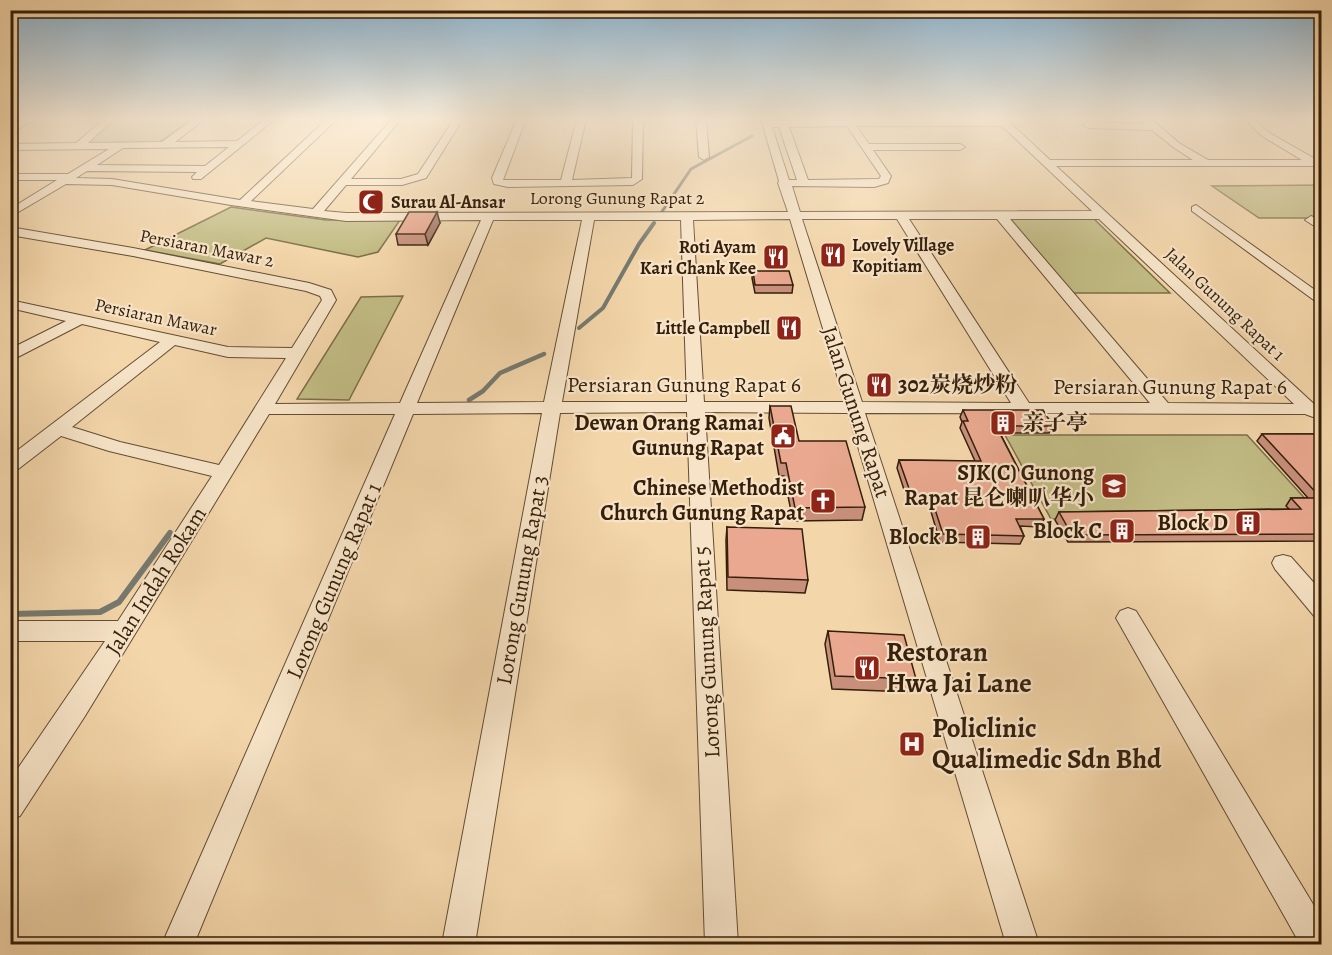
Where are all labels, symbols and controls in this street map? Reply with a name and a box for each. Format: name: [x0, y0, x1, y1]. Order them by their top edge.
street label: Lorong Gunung Rapat 2: [530, 186, 705, 210]
mosque icon: Surau Al-Ansar: [356, 187, 386, 217]
place label: Surau Al-Ansar: [391, 190, 506, 214]
street label: Persiaran Mawar 2: [138, 223, 277, 273]
place label: Lovely Village Kopitiam: [852, 233, 954, 278]
place label: Roti Ayam Kari Chank Kee: [640, 235, 756, 280]
restaurant icon: Lovely Village Kopitiam: [818, 240, 848, 270]
restaurant icon: Roti Ayam Kari Chank Kee: [761, 242, 791, 272]
street label: Jalan Gunung Rapat 1: [1160, 242, 1290, 366]
street label: Persiaran Mawar: [93, 292, 219, 342]
restaurant icon: Little Campbell: [774, 313, 804, 343]
place label: Little Campbell: [656, 316, 770, 340]
street label: Jalan Gunung Rapat: [814, 322, 898, 502]
street label: Persiaran Gunung Rapat 6: [567, 370, 801, 400]
restaurant icon: 302炭烧炒粉: [864, 370, 894, 400]
place label: 302炭烧炒粉: [898, 370, 1017, 400]
street label: Persiaran Gunung Rapat 6: [1053, 372, 1287, 402]
place label: Dewan Orang Ramai Gunung Rapat: [574, 408, 765, 463]
building icon: 亲子亭: [988, 408, 1018, 438]
place label: 亲子亭: [1022, 408, 1088, 438]
public building icon: Dewan Orang Ramai Gunung Rapat: [768, 421, 798, 451]
place label: SJK(C) Gunong Rapat 昆仑喇叭华小: [904, 458, 1095, 513]
school or university icon: SJK(C) Gunong Rapat 昆仑喇叭华小: [1099, 471, 1129, 501]
street label: Lorong Gunung Rapat 3: [489, 473, 555, 687]
place label: Chinese Methodist Church Gunung Rapat: [600, 473, 805, 528]
street label: Lorong Gunung Rapat 1: [279, 478, 389, 684]
church icon: Chinese Methodist Church Gunung Rapat: [808, 486, 838, 516]
street label: Jalan Indah Rokam: [98, 501, 214, 661]
place label: Block D: [1157, 508, 1228, 538]
building icon: Block D: [1233, 508, 1263, 538]
place label: Block C: [1033, 516, 1102, 546]
building icon: Block C: [1107, 516, 1137, 546]
place label: Block B: [889, 522, 958, 552]
building icon: Block B: [963, 522, 993, 552]
street label: Lorong Gunung Rapat 5: [686, 545, 728, 759]
place label: Restoran Hwa Jai Lane: [886, 634, 1032, 701]
restaurant icon: Restoran Hwa Jai Lane: [852, 653, 882, 683]
place label: Policlinic Qualimedic Sdn Bhd: [932, 710, 1162, 777]
hospital icon: Policlinic Qualimedic Sdn Bhd: [897, 729, 927, 759]

